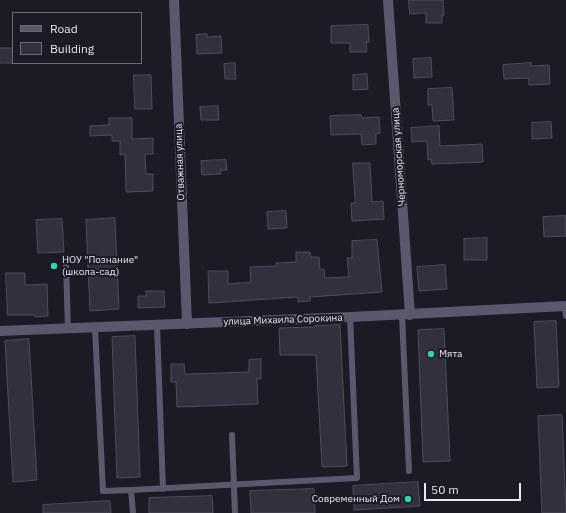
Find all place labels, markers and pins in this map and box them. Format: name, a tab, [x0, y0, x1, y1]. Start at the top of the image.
place label: НОУ "Познание" (школа-сад)	[62, 254, 138, 278]
marker: НОУ "Познание" (школа-сад)	[49, 261, 59, 271]
place label: Мята	[439, 348, 462, 360]
marker: Мята	[426, 349, 436, 359]
place label: Современный Дом	[312, 493, 400, 505]
marker: Современный Дом	[403, 494, 413, 504]

